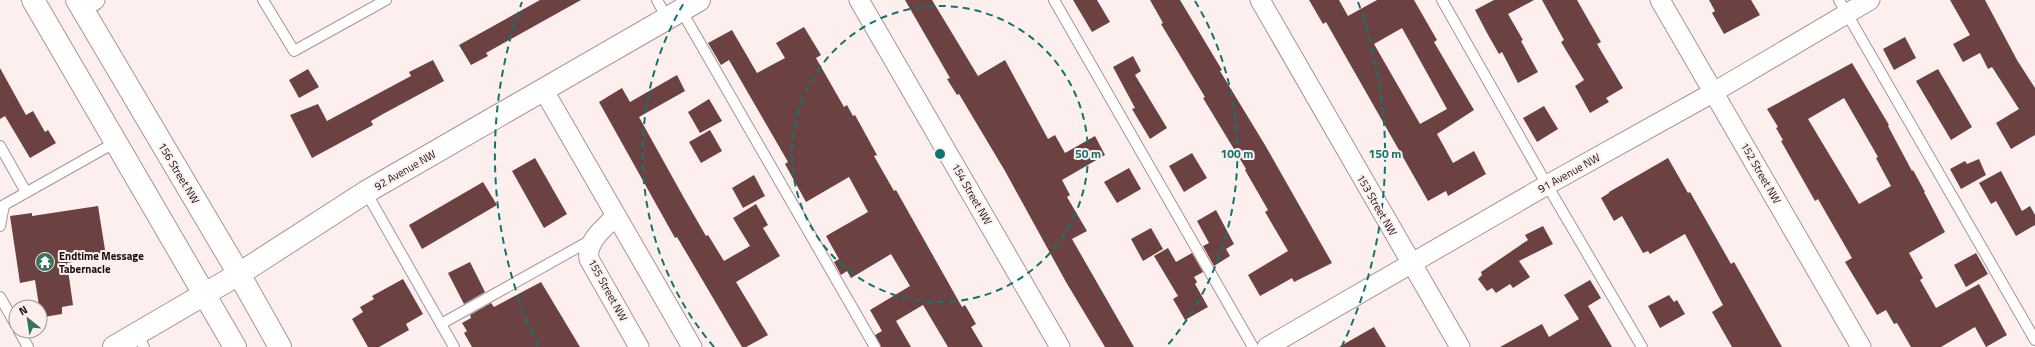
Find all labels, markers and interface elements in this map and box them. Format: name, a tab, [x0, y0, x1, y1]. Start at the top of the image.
street label: 156 Street NW	[154, 139, 204, 207]
street label: 152 Street NW	[1737, 139, 1785, 207]
text: 50 m	[1075, 144, 1101, 163]
text: 100 m	[1221, 144, 1253, 163]
text: 150 m	[1369, 144, 1401, 163]
street label: 92 Avenue NW	[371, 146, 439, 194]
centre of rings	[933, 147, 947, 161]
street label: 91 Avenue NW	[1535, 149, 1603, 197]
street label: 154 Street NW	[948, 160, 996, 228]
street label: 153 Street NW	[1353, 171, 1401, 239]
place label: Endtime Message Tabernacle	[59, 248, 144, 277]
temple icon: Endtime Message Tabernacle	[34, 251, 56, 273]
street label: 155 Street NW	[584, 256, 632, 324]
north arrow	[8, 299, 48, 339]
text: N	[16, 302, 30, 319]

